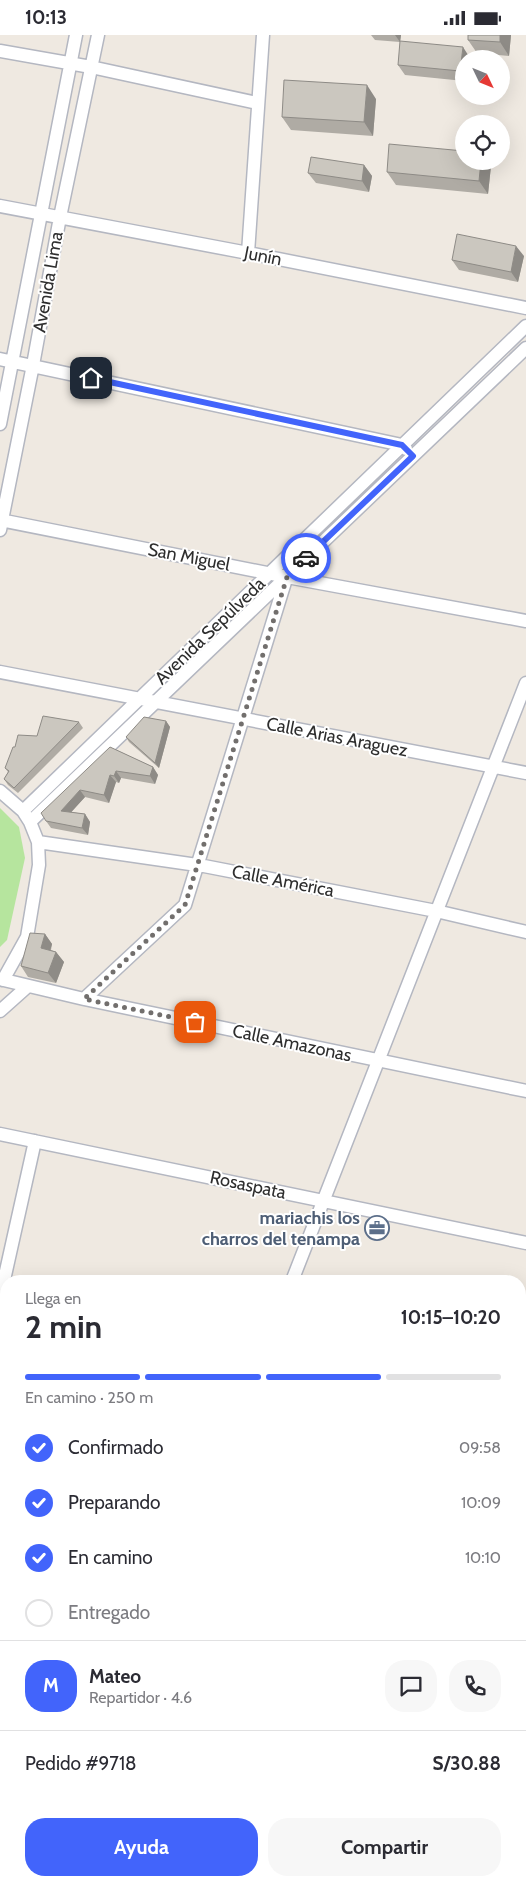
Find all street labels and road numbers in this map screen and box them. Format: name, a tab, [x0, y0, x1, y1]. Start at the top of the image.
street label: Avenida Lima	[28, 229, 68, 334]
street label: Junín	[241, 241, 284, 270]
street label: San Miguel	[146, 538, 233, 576]
street label: Avenida Sepúlveda	[150, 573, 270, 689]
street label: Calle Arias Araguez	[264, 713, 410, 762]
street label: Calle América	[230, 860, 336, 902]
street label: Calle Amazonas	[230, 1020, 354, 1066]
street label: Rosaspata	[208, 1166, 288, 1204]

